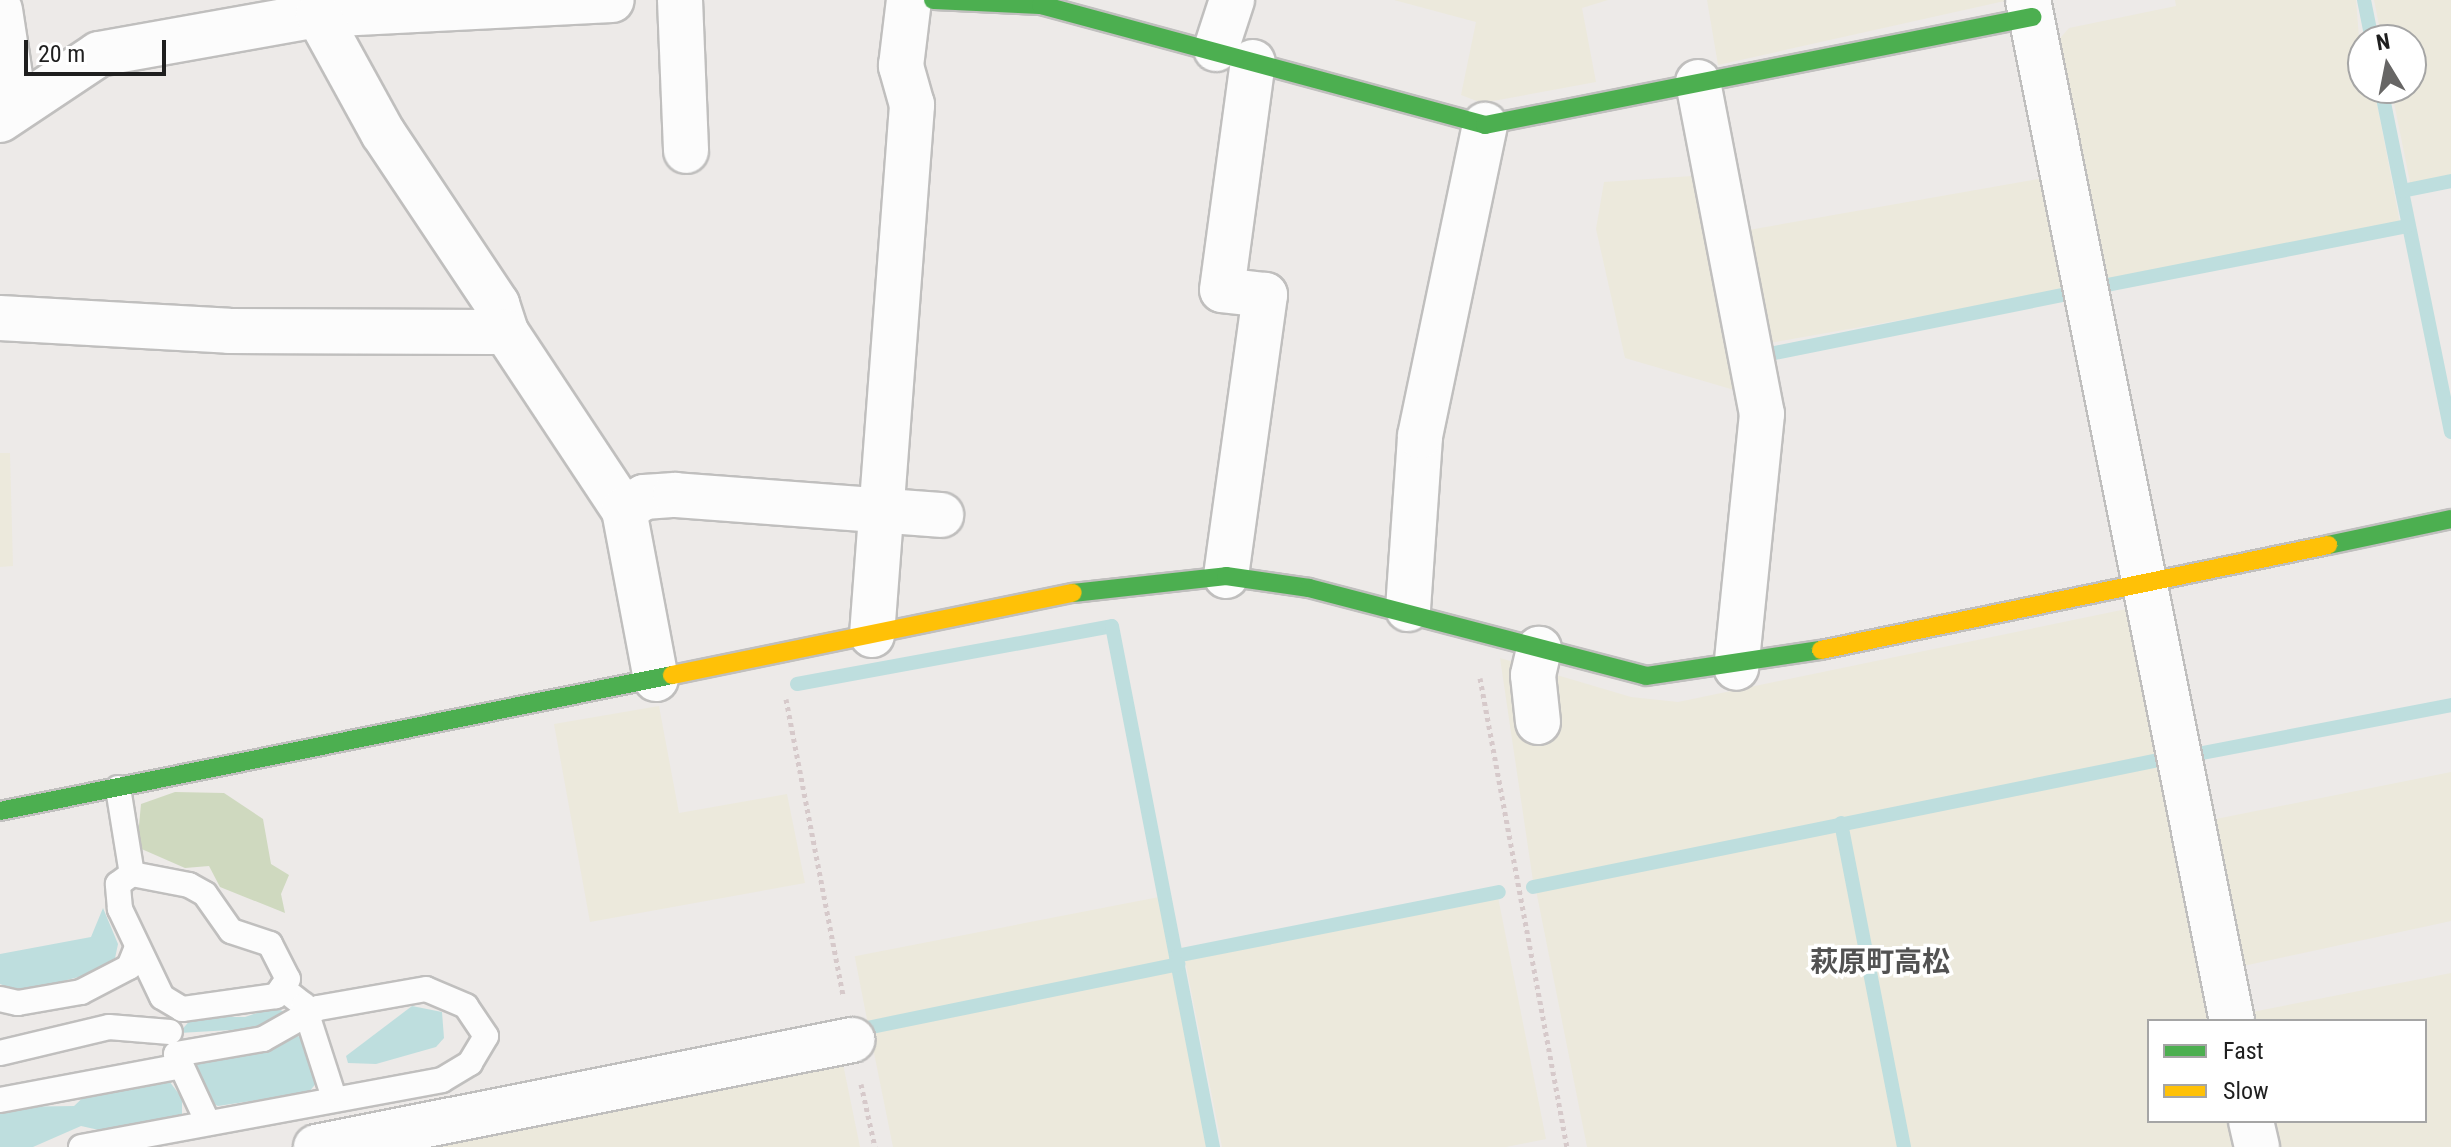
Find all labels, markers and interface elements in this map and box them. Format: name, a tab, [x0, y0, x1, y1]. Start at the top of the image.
scale bar	[28, 24, 170, 74]
north arrow	[2347, 24, 2427, 104]
text: N	[2374, 28, 2392, 55]
text: 20 m	[38, 40, 85, 68]
district label: 萩原町高松	[1810, 945, 1950, 979]
legend	[2147, 1019, 2427, 1123]
text: Fast	[2223, 1037, 2264, 1065]
text: Slow	[2223, 1077, 2269, 1105]

